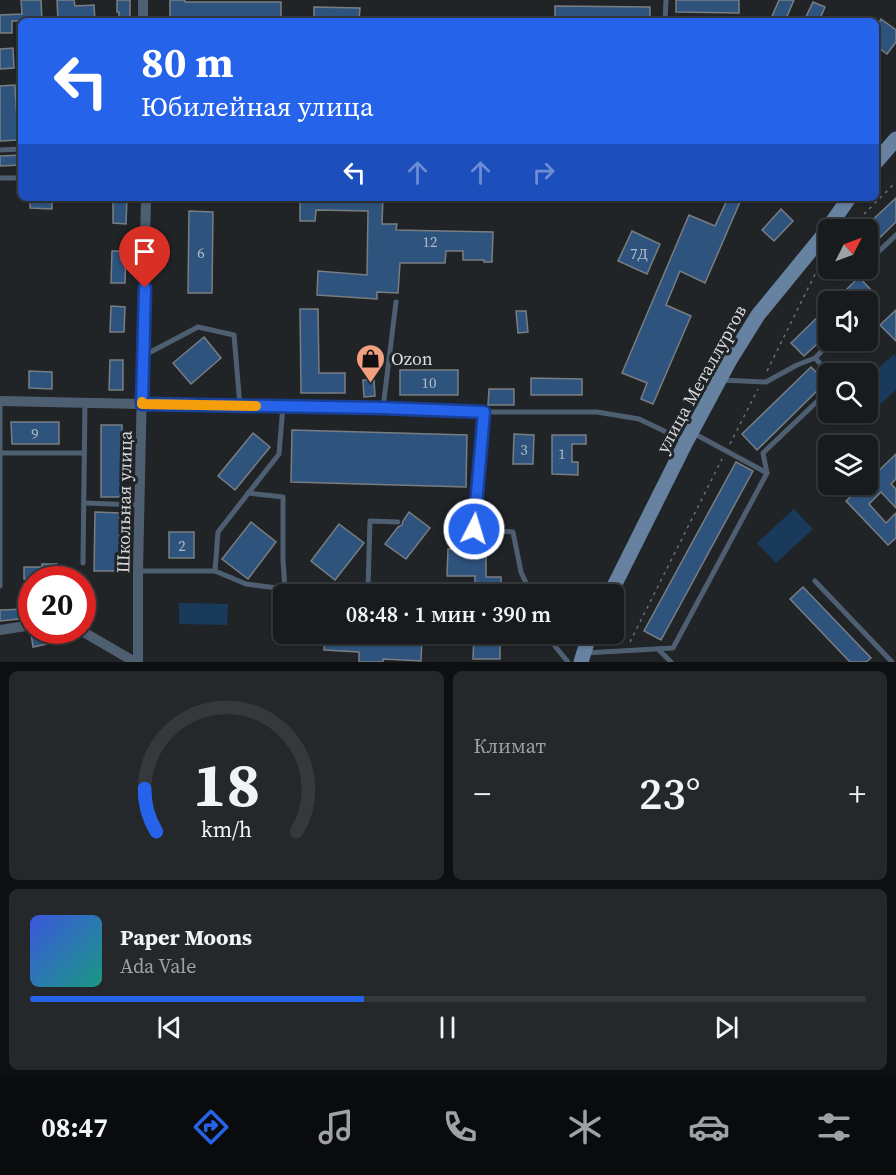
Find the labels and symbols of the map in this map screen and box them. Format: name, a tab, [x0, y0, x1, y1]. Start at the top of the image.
north arrow	[818, 219, 878, 279]
pin	[119, 226, 170, 288]
house number: 12	[422, 231, 438, 252]
house number: 6	[197, 242, 205, 263]
house number: 7Д	[630, 243, 648, 264]
street label: улица Металлургов	[650, 300, 752, 458]
shop icon: Ozon	[354, 342, 386, 384]
place label: Ozon	[391, 346, 433, 371]
house number: 10	[421, 372, 437, 393]
house number: 9	[31, 423, 39, 444]
street label: Школьная улица	[110, 430, 138, 573]
house number: 3	[520, 439, 528, 460]
house number: 1	[558, 443, 566, 464]
position arrow	[442, 497, 506, 561]
house number: 2	[178, 535, 186, 556]
speed limit sign: 20	[18, 566, 96, 644]

